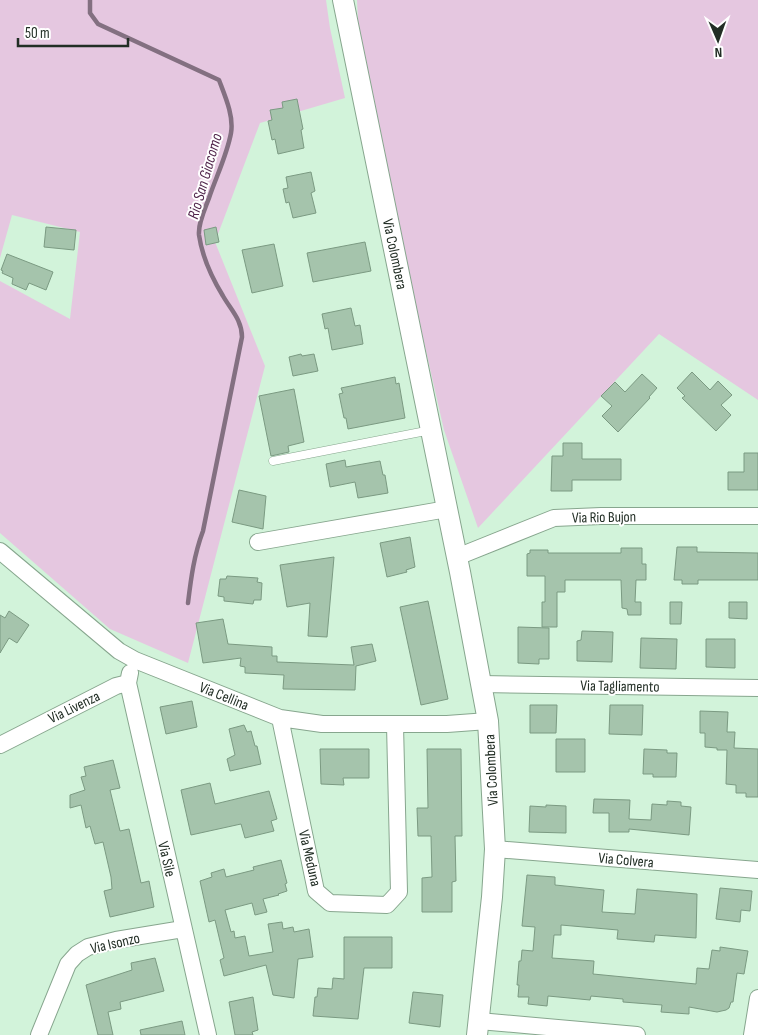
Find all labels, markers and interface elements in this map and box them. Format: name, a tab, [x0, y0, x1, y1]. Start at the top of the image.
scale bar	[18, 15, 128, 47]
north arrow	[693, 15, 743, 65]
text: 50 m	[25, 24, 50, 43]
text: N	[714, 44, 722, 61]
water label: Rio San Giacomo	[184, 131, 227, 221]
street label: Via Colombera	[378, 217, 411, 291]
street label: Via Rio Bujon	[572, 507, 636, 528]
street label: Via Tagliamento	[580, 676, 660, 697]
street label: Via Cellina	[196, 678, 252, 715]
street label: Via Livenza	[45, 687, 103, 728]
street label: Via Colombera	[480, 733, 503, 806]
street label: Via Meduna	[294, 828, 325, 888]
street label: Via Sile	[153, 840, 180, 879]
street label: Via Colvera	[598, 849, 655, 872]
street label: Via Isonzo	[89, 929, 142, 958]

